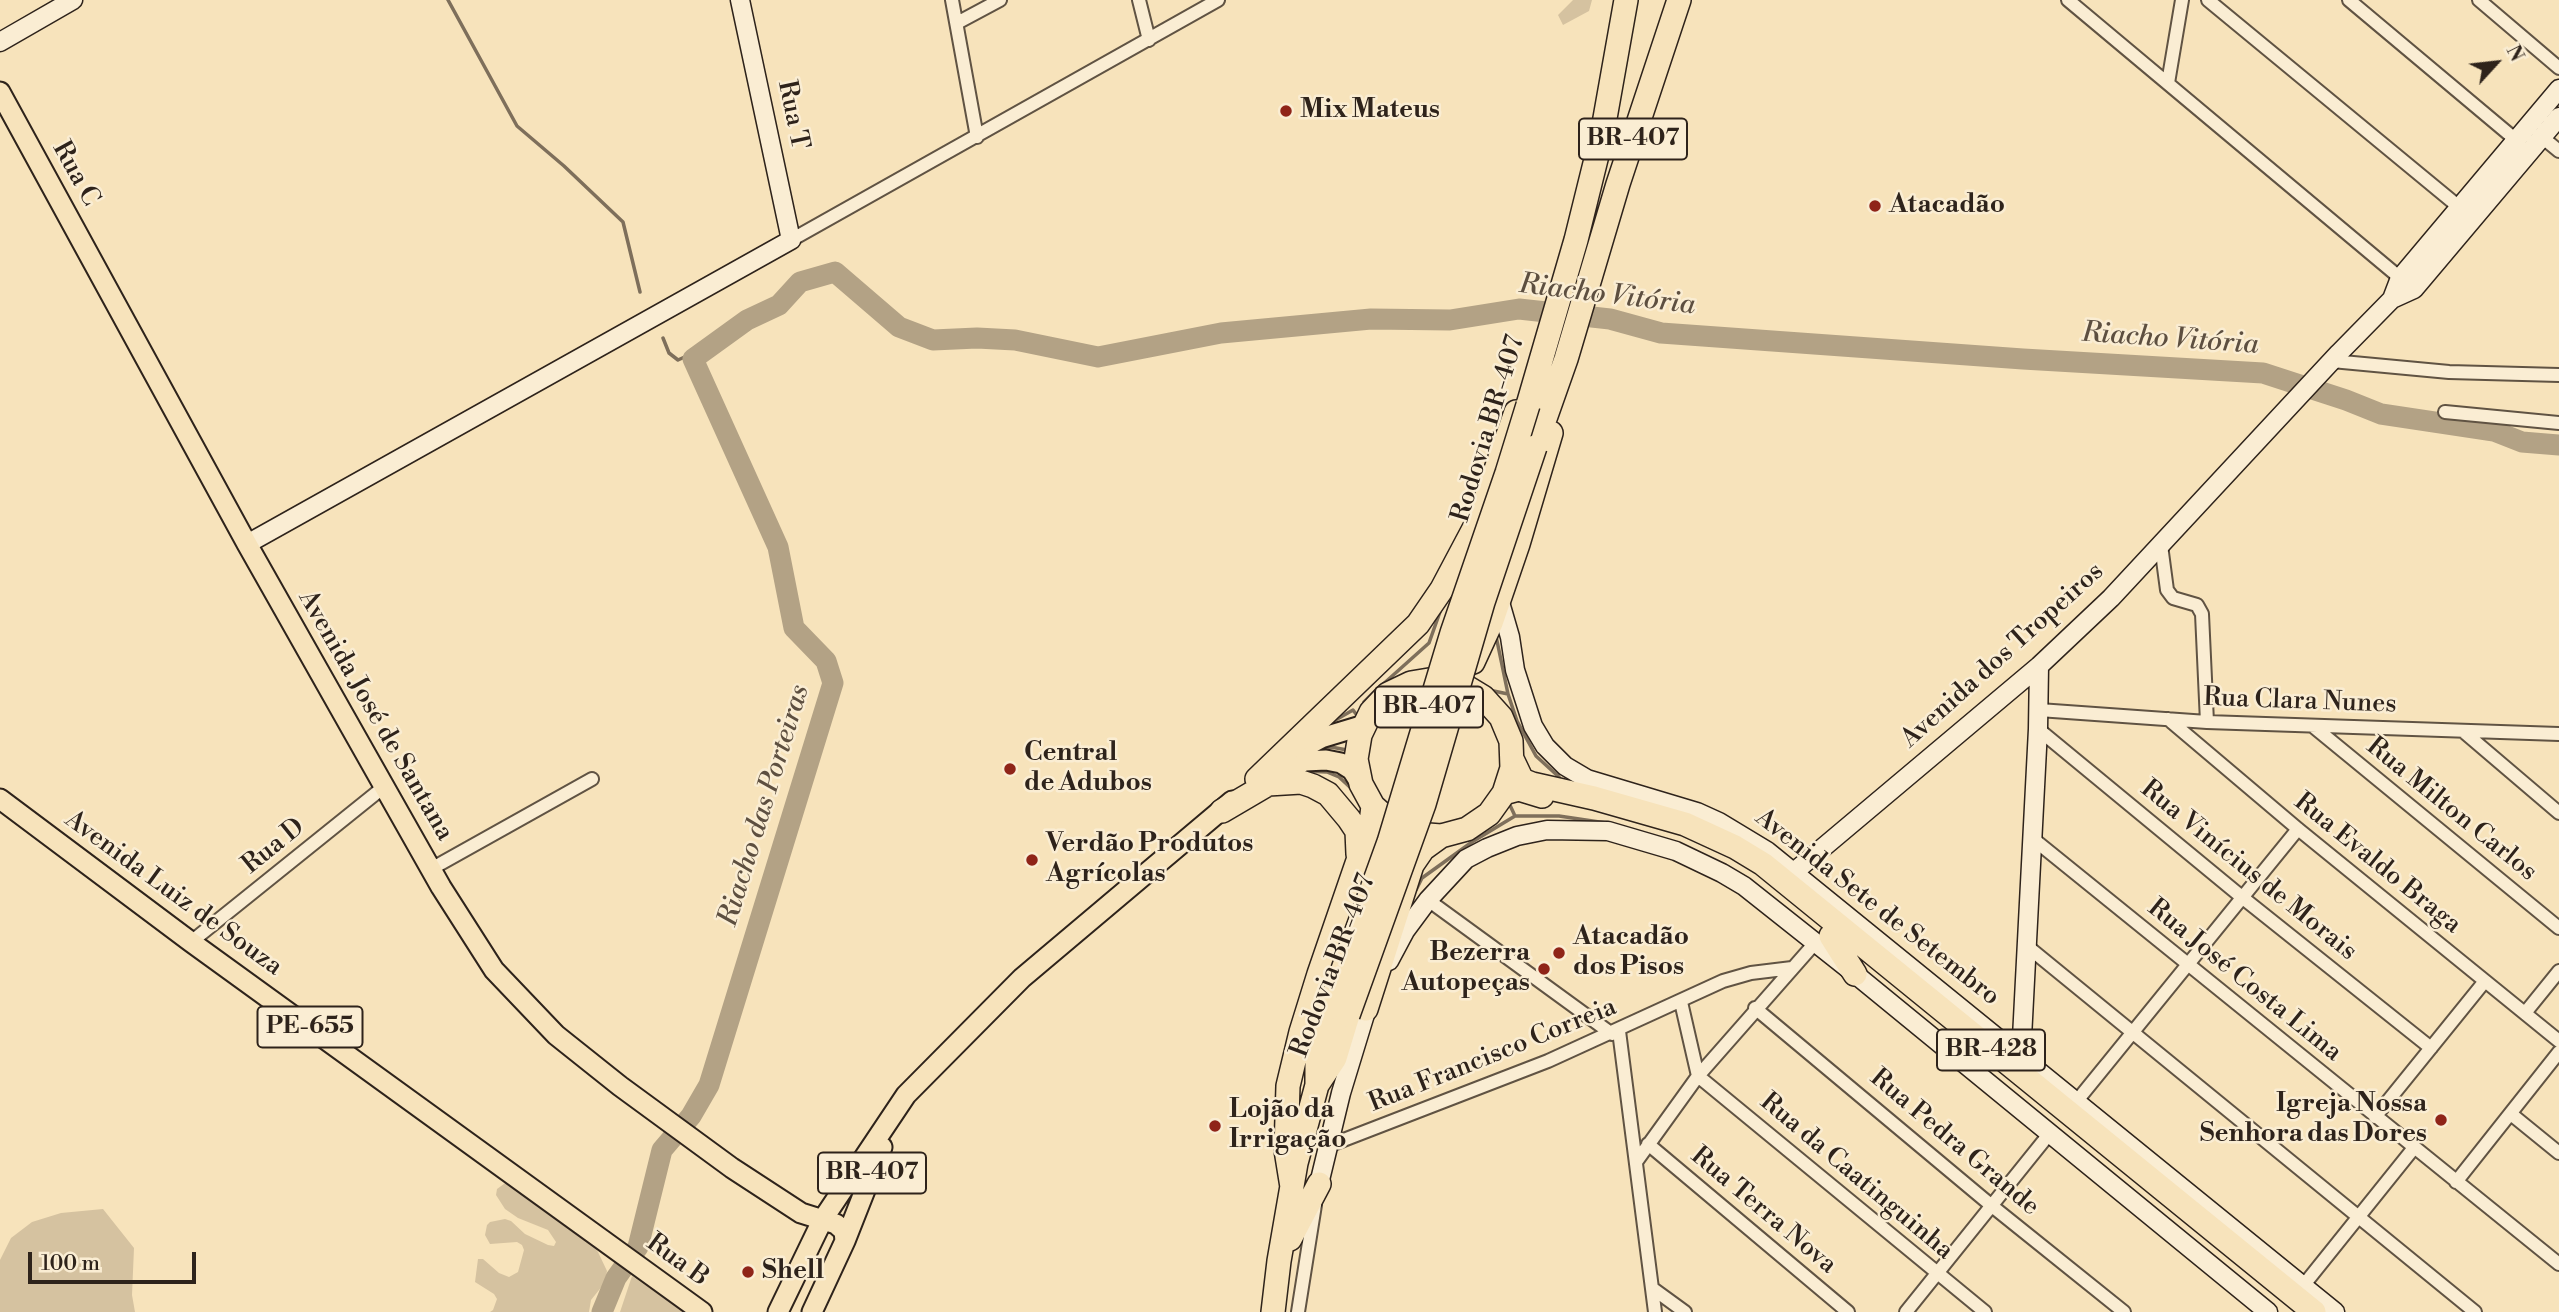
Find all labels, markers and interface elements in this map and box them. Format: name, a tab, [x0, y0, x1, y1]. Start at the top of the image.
north arrow	[2461, 28, 2531, 98]
text: N	[2501, 41, 2529, 66]
street label: Rua T	[770, 78, 814, 152]
place label: Mix Mateus	[1300, 95, 1440, 127]
marker: Mix Mateus	[1278, 103, 1294, 119]
road number: BR-407	[1579, 119, 1687, 160]
street label: Rua C	[45, 136, 105, 212]
place label: Atacadão	[1889, 190, 2005, 222]
marker: Atacadão	[1867, 198, 1883, 214]
water label: Riacho Vitória	[1517, 269, 1697, 323]
water label: Riacho Vitória	[2080, 317, 2260, 363]
street label: Rodovia BR-407	[1446, 332, 1532, 526]
street label: Avenida dos Tropeiros	[1895, 557, 2111, 755]
street label: Avenida José de Santana	[291, 585, 459, 847]
water label: Riacho das Porteiras	[712, 681, 818, 931]
street label: Rua Clara Nunes	[2203, 683, 2397, 721]
road number: BR-407	[1375, 686, 1483, 728]
street label: Rua Milton Carlos	[2359, 732, 2543, 888]
place label: Central de Adubos	[1024, 738, 1152, 800]
marker: Central de Adubos	[1002, 761, 1018, 777]
street label: Rua Vinícius de Morais	[2133, 774, 2363, 968]
street label: Rua Evaldo Braga	[2287, 787, 2467, 941]
street label: Avenida Sete de Setembro	[1749, 803, 2005, 1013]
street label: Avenida Luiz de Souza	[58, 805, 288, 983]
street label: Rua D	[236, 812, 312, 882]
place label: Verdão Produtos Agrícolas	[1046, 829, 1253, 890]
marker: Verdão Produtos Agrícolas	[1024, 852, 1040, 868]
street label: Rodovia BR-407	[1285, 870, 1383, 1062]
street label: Rua José Costa Lima	[2141, 893, 2347, 1069]
place label: Atacadão dos Pisos	[1573, 922, 1689, 984]
place label: Bezerra Autopeças	[1402, 938, 1530, 1000]
marker: Atacadão dos Pisos	[1551, 945, 1567, 961]
marker: Bezerra Autopeças	[1536, 961, 1552, 977]
street label: Rua Francisco Correia	[1365, 992, 1621, 1120]
road number: PE-655	[258, 1007, 362, 1048]
road number: BR-428	[1937, 1030, 2045, 1070]
street label: Rua Pedra Grande	[1863, 1063, 2045, 1223]
street label: Rua da Caatinguinha	[1753, 1087, 1959, 1267]
place label: Igreja Nossa Senhora das Dores	[2200, 1089, 2427, 1150]
place label: Lojão da Irrigação	[1229, 1095, 1346, 1156]
marker: Igreja Nossa Senhora das Dores	[2433, 1112, 2449, 1128]
marker: Lojão da Irrigação	[1207, 1118, 1223, 1134]
street label: Rua Terra Nova	[1684, 1141, 1842, 1281]
road number: BR-407	[818, 1153, 926, 1194]
street label: Rua B	[640, 1228, 714, 1294]
scale bar	[32, 1238, 200, 1282]
text: 100 m	[41, 1251, 100, 1277]
place label: Shell	[762, 1256, 824, 1288]
marker: Shell	[740, 1264, 756, 1280]

